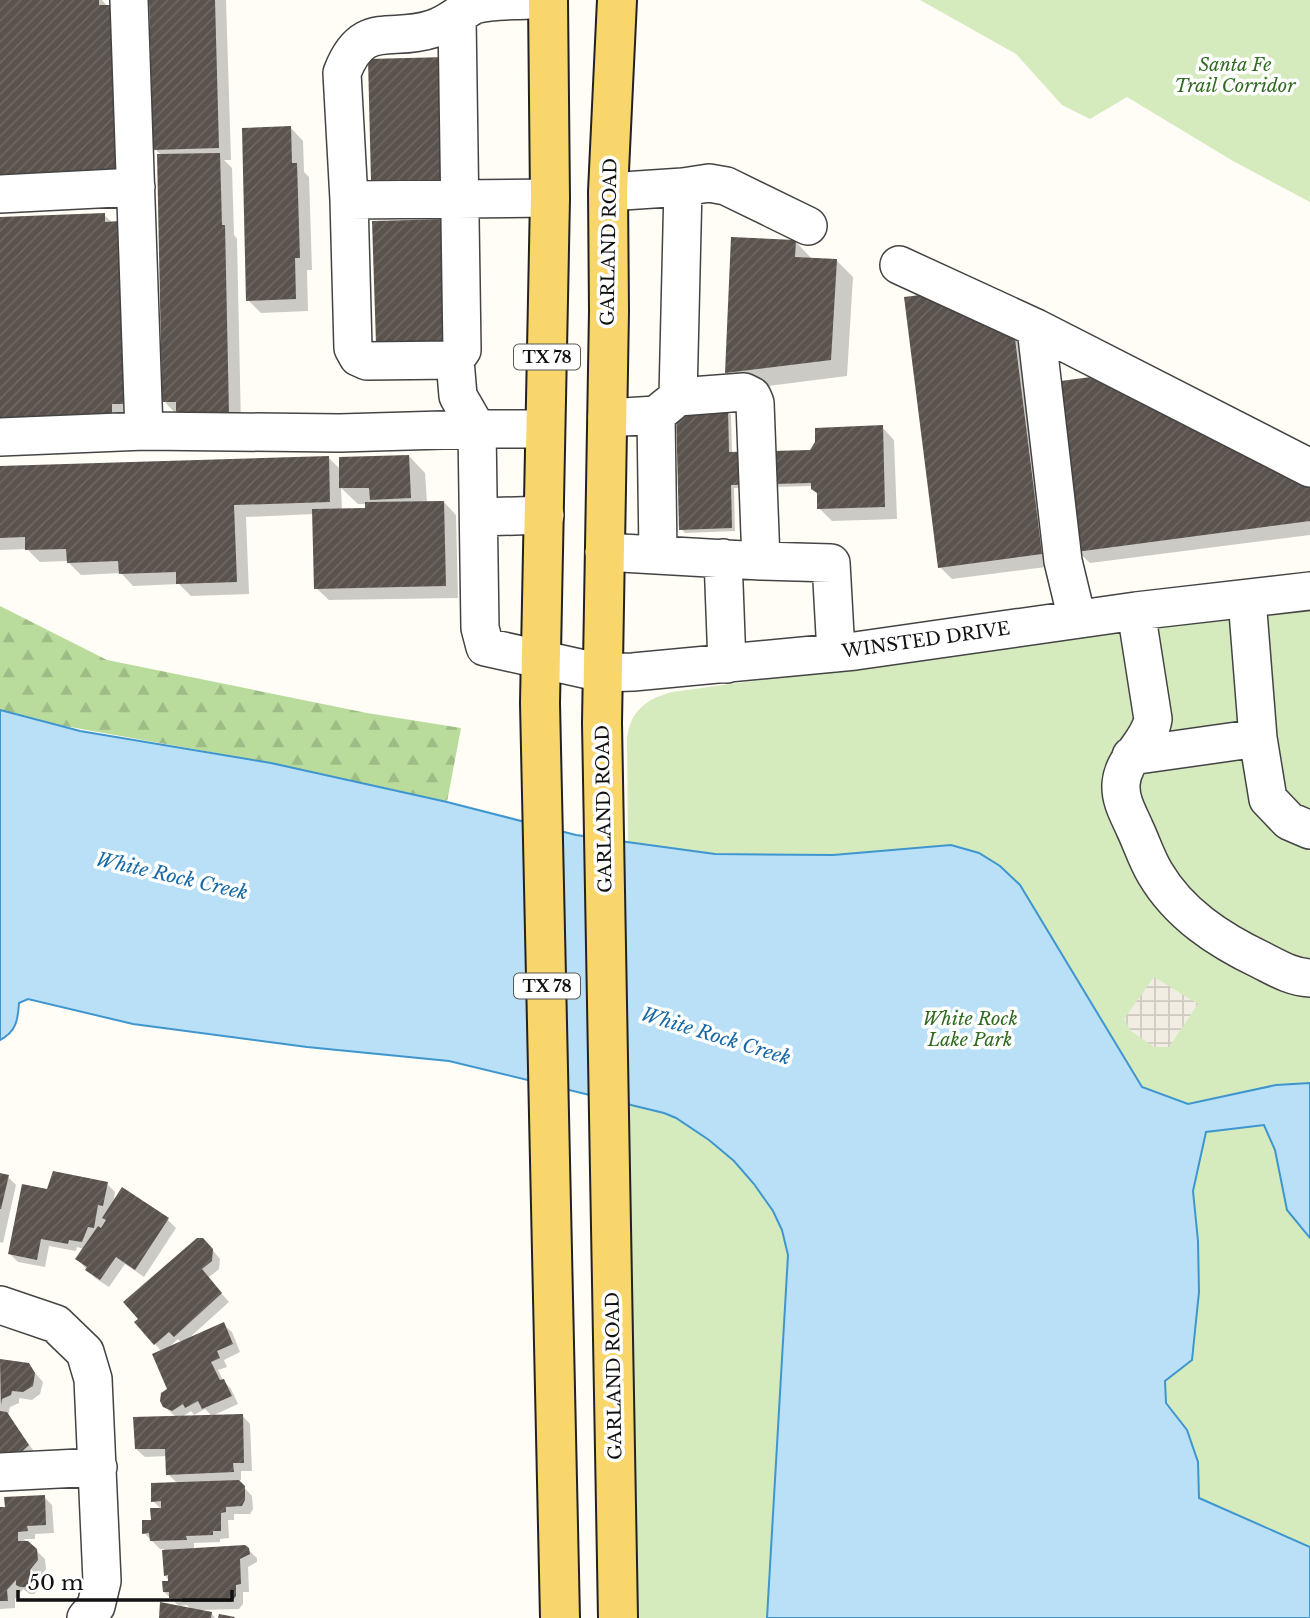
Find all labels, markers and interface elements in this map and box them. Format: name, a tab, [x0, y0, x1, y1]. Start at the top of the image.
park label: Santa Fe Trail Corridor	[1175, 54, 1296, 97]
street label: GARLAND ROAD	[597, 158, 621, 326]
road number: TX 78	[514, 344, 580, 370]
street label: WINSTED DRIVE	[840, 617, 1011, 663]
street label: GARLAND ROAD	[592, 725, 616, 893]
water label: White Rock Creek	[94, 847, 250, 905]
road number: TX 78	[514, 974, 580, 998]
water label: White Rock Creek	[638, 1002, 794, 1070]
park label: White Rock Lake Park	[922, 1008, 1018, 1051]
street label: GARLAND ROAD	[602, 1292, 626, 1460]
scale bar	[18, 1558, 231, 1602]
text: 50 m	[28, 1570, 84, 1596]

